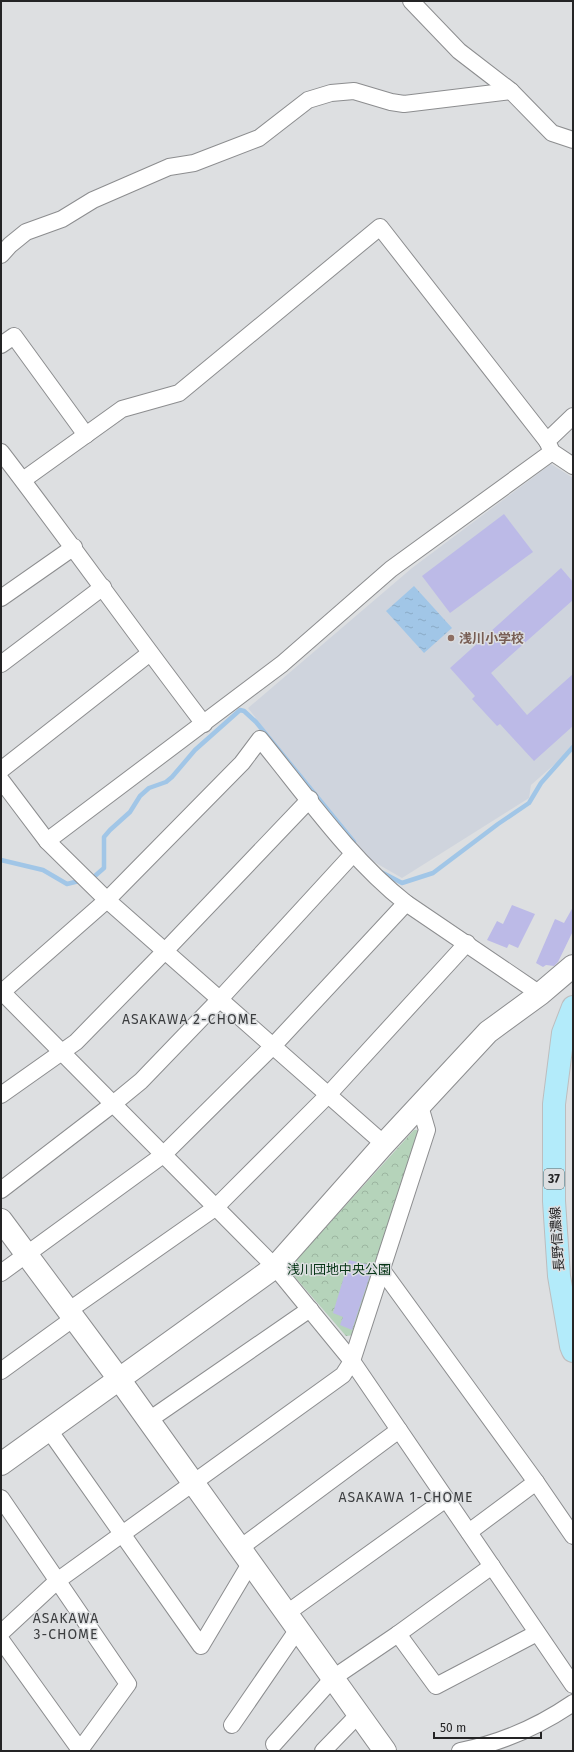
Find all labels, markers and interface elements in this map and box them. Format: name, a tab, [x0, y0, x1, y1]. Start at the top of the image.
place label: 浅川小学校	[459, 631, 524, 646]
marker: 浅川小学校	[446, 633, 456, 643]
district label: ASAKAWA 2-CHOME	[122, 1011, 258, 1028]
road number: 37	[544, 1169, 564, 1189]
street label: 長野信濃線	[547, 1206, 567, 1272]
park label: 浅川団地中央公園	[287, 1262, 391, 1277]
district label: ASAKAWA 1-CHOME	[338, 1489, 474, 1506]
district label: ASAKAWA 3-CHOME	[33, 1610, 99, 1643]
scale bar	[434, 1714, 541, 1740]
text: 50 m	[440, 1721, 466, 1735]

